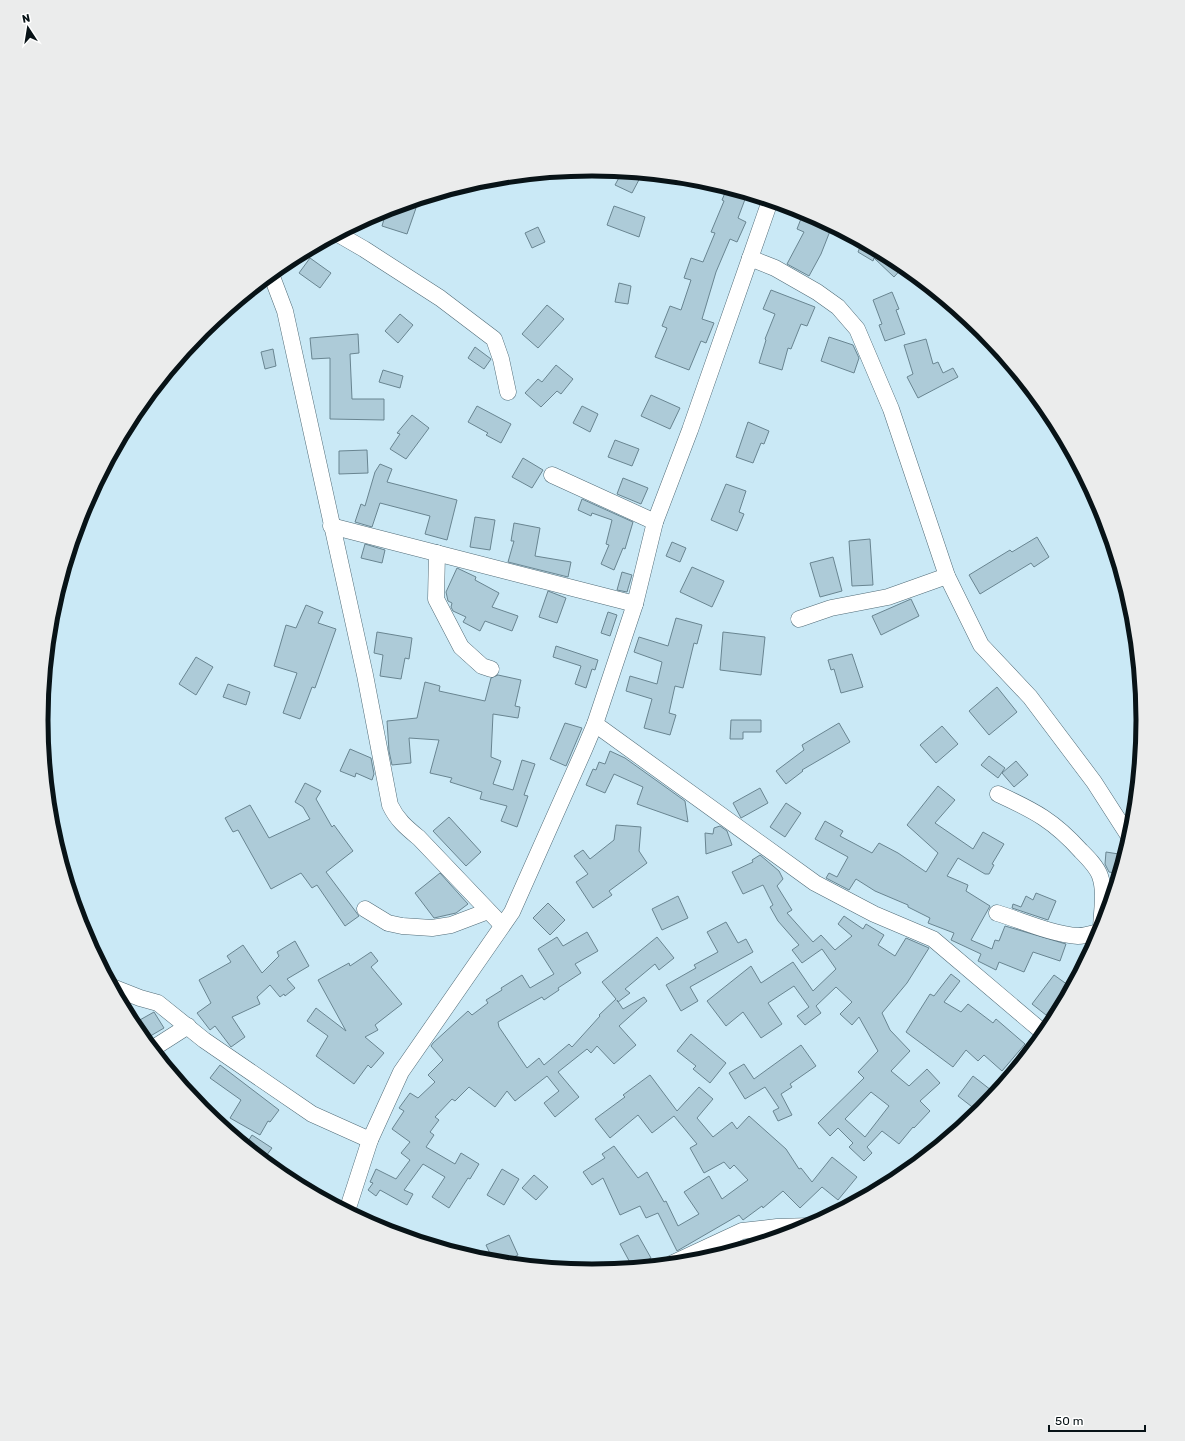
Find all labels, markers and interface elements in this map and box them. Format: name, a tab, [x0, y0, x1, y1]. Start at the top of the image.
north arrow	[8, 8, 48, 48]
text: N	[21, 12, 31, 26]
scale bar	[1049, 1407, 1145, 1433]
text: 50 m	[1055, 1414, 1083, 1428]

